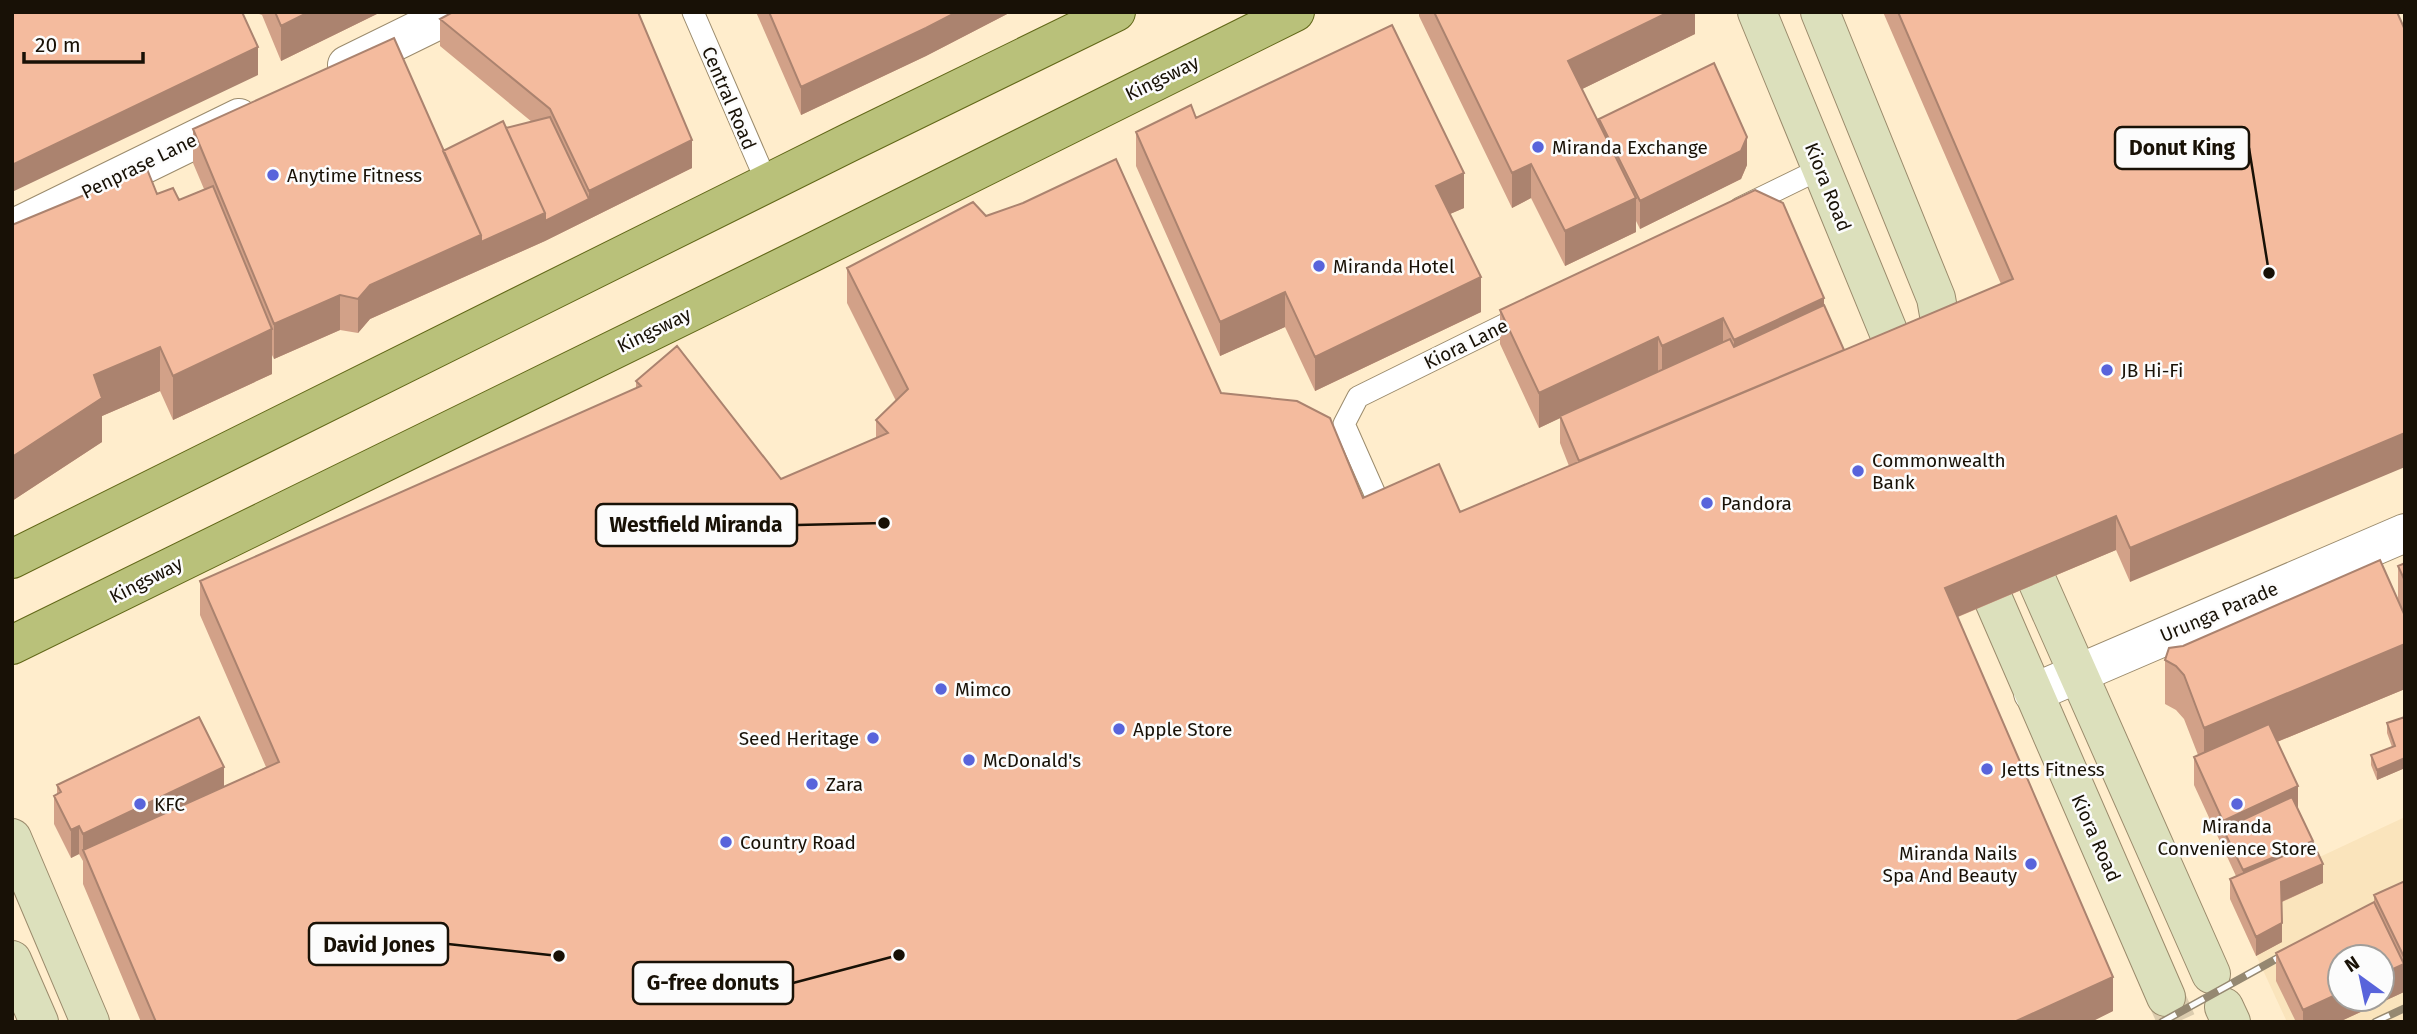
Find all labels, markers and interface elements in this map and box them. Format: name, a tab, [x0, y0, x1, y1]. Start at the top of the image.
scale bar	[24, 21, 144, 65]
text: 20 m	[35, 32, 81, 58]
street label: Central Road	[697, 43, 761, 153]
street label: Kingsway	[1121, 50, 1203, 106]
callout: Donut King	[2115, 127, 2249, 169]
street label: Penprase Lane	[78, 128, 200, 204]
text: Donut King	[2129, 135, 2235, 161]
place label: Miranda Exchange	[1552, 136, 1708, 159]
marker: Miranda Exchange	[1530, 139, 1546, 155]
street label: Kiora Road	[1800, 139, 1856, 235]
place label: Anytime Fitness	[287, 164, 422, 187]
marker: Anytime Fitness	[265, 167, 281, 183]
place label: Miranda Hotel	[1333, 255, 1455, 278]
marker: Miranda Hotel	[1311, 258, 1327, 274]
street label: Kingsway	[613, 302, 695, 358]
street label: Kiora Lane	[1420, 314, 1512, 374]
place label: JB Hi-Fi	[2121, 359, 2183, 382]
marker: JB Hi-Fi	[2099, 362, 2115, 378]
place label: Commonwealth Bank	[1872, 449, 2006, 494]
marker: Commonwealth Bank	[1850, 463, 1866, 479]
place label: Pandora	[1721, 492, 1792, 515]
marker: Pandora	[1699, 495, 1715, 511]
callout: Westfield Miranda	[596, 504, 797, 546]
text: Westfield Miranda	[609, 512, 783, 538]
street label: Kingsway	[106, 552, 187, 608]
street label: Urunga Parade	[2156, 577, 2282, 647]
place label: Mimco	[955, 678, 1011, 701]
marker: Mimco	[933, 681, 949, 697]
place label: Apple Store	[1133, 718, 1232, 741]
marker: Apple Store	[1111, 721, 1127, 737]
place label: Seed Heritage	[739, 727, 859, 750]
marker: Seed Heritage	[865, 730, 881, 746]
place label: McDonald's	[983, 749, 1081, 772]
marker: McDonald's	[961, 752, 977, 768]
place label: Jetts Fitness	[2001, 758, 2105, 781]
marker: Jetts Fitness	[1979, 761, 1995, 777]
place label: Zara	[826, 773, 863, 796]
marker: Zara	[804, 776, 820, 792]
street label: Kiora Road	[2066, 791, 2126, 885]
place label: KFC	[154, 793, 185, 816]
marker: KFC	[132, 796, 148, 812]
marker: Miranda Convenience Store	[2229, 796, 2245, 812]
place label: Miranda Convenience Store	[2157, 815, 2317, 860]
place label: Country Road	[740, 831, 856, 854]
marker: Country Road	[718, 834, 734, 850]
place label: Miranda Nails Spa And Beauty	[1883, 842, 2018, 887]
marker: Miranda Nails Spa And Beauty	[2023, 856, 2039, 872]
callout: David Jones	[309, 923, 448, 965]
text: David Jones	[323, 932, 435, 958]
north arrow	[2326, 943, 2396, 1013]
text: N	[2340, 951, 2364, 977]
callout: G-free donuts	[633, 962, 793, 1004]
text: G-free donuts	[647, 970, 779, 996]

